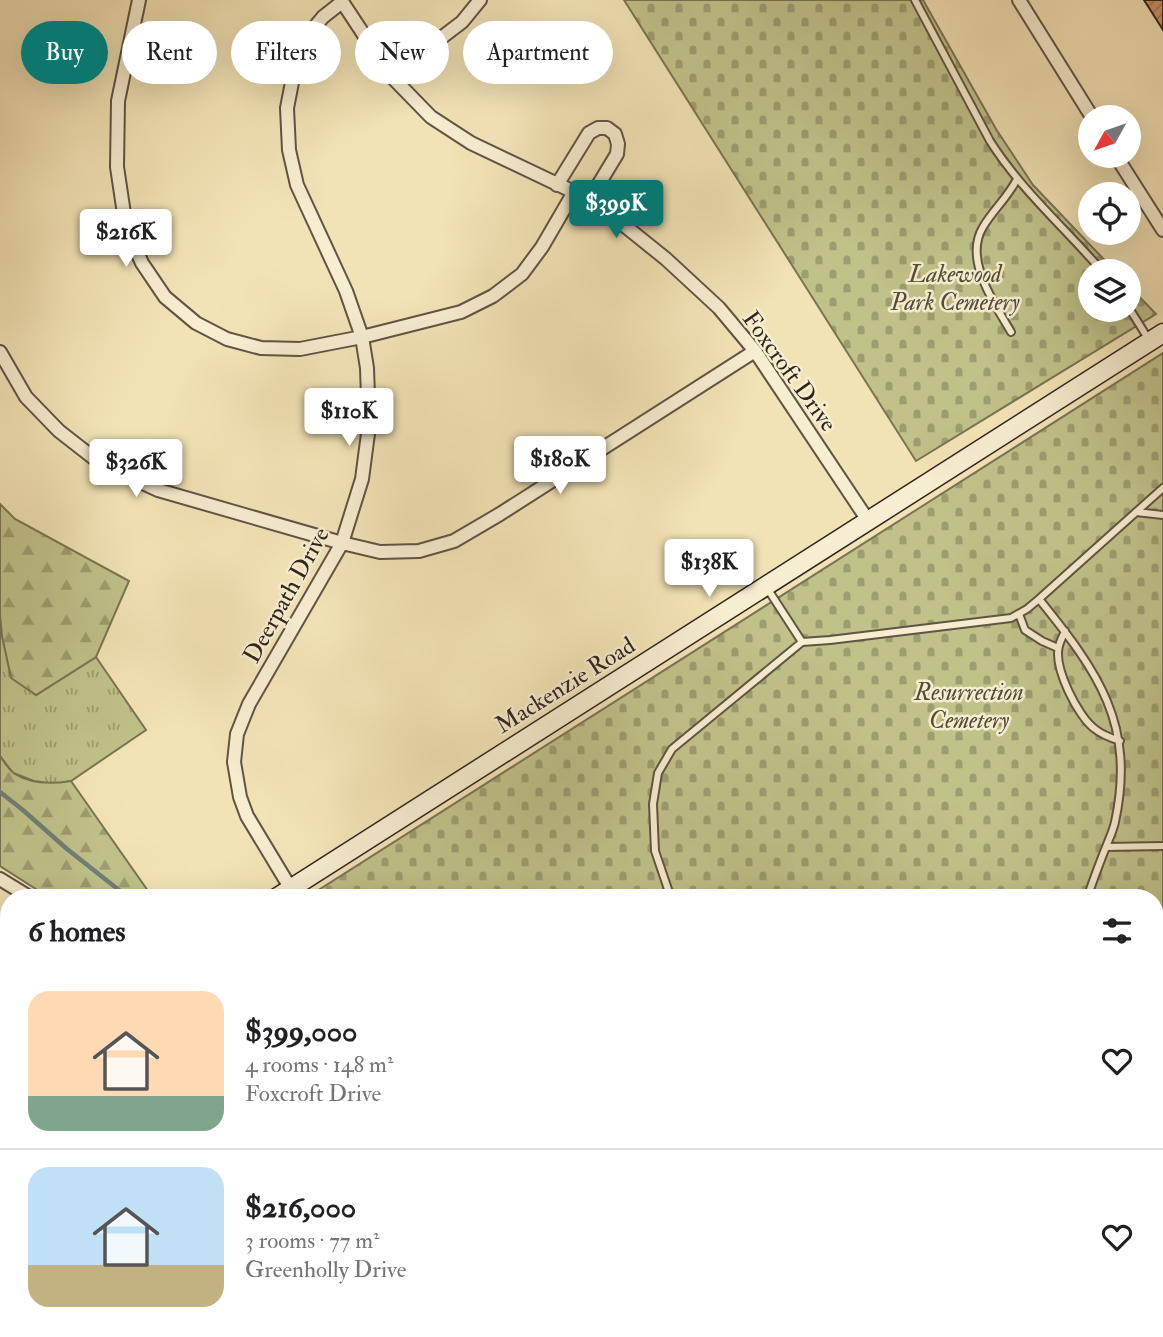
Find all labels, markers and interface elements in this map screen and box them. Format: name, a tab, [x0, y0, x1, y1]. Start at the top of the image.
chip: Buy	[21, 21, 108, 84]
chip: Rent	[122, 21, 217, 84]
chip: Filters	[231, 21, 341, 84]
chip: New	[355, 21, 449, 84]
chip: Apartment	[463, 21, 613, 84]
north arrow	[1078, 105, 1141, 168]
map controls	[1078, 105, 1141, 322]
pin: $399K	[567, 180, 665, 240]
button: locate	[1078, 182, 1141, 245]
text: $399K	[585, 188, 647, 217]
pin: $216K	[77, 210, 175, 269]
text: $216K	[96, 217, 156, 246]
park label: Lakewood Park Cemetery	[889, 259, 1020, 318]
button: layers	[1078, 259, 1141, 322]
street label: Foxcroft Drive	[735, 305, 844, 438]
pin: $110K	[300, 388, 398, 448]
text: $110K	[320, 396, 378, 425]
pin: $180K	[511, 436, 609, 496]
pin: $326K	[87, 440, 185, 499]
text: $180K	[530, 444, 590, 473]
text: $326K	[105, 447, 167, 476]
street label: Deerpath Drive	[236, 522, 337, 669]
pin: $138K	[660, 540, 758, 599]
text: $138K	[681, 547, 737, 576]
street label: Mackenzie Road	[490, 630, 641, 741]
park label: Resurrection Cemetery	[913, 677, 1024, 736]
icon: filters	[1098, 912, 1136, 950]
text: 6 homes	[28, 913, 126, 950]
text: $399,000	[245, 1013, 358, 1050]
icon: home	[84, 1019, 168, 1103]
icon: heart	[1098, 1042, 1136, 1080]
text: 4 rooms · 148 m²	[245, 1050, 393, 1079]
text: Foxcroft Drive	[245, 1079, 381, 1108]
text: $216,000	[245, 1189, 356, 1226]
icon: home	[84, 1195, 168, 1279]
icon: heart	[1098, 1218, 1136, 1256]
text: 3 rooms · 77 m²	[245, 1226, 380, 1255]
text: Greenholly Drive	[245, 1255, 406, 1284]

